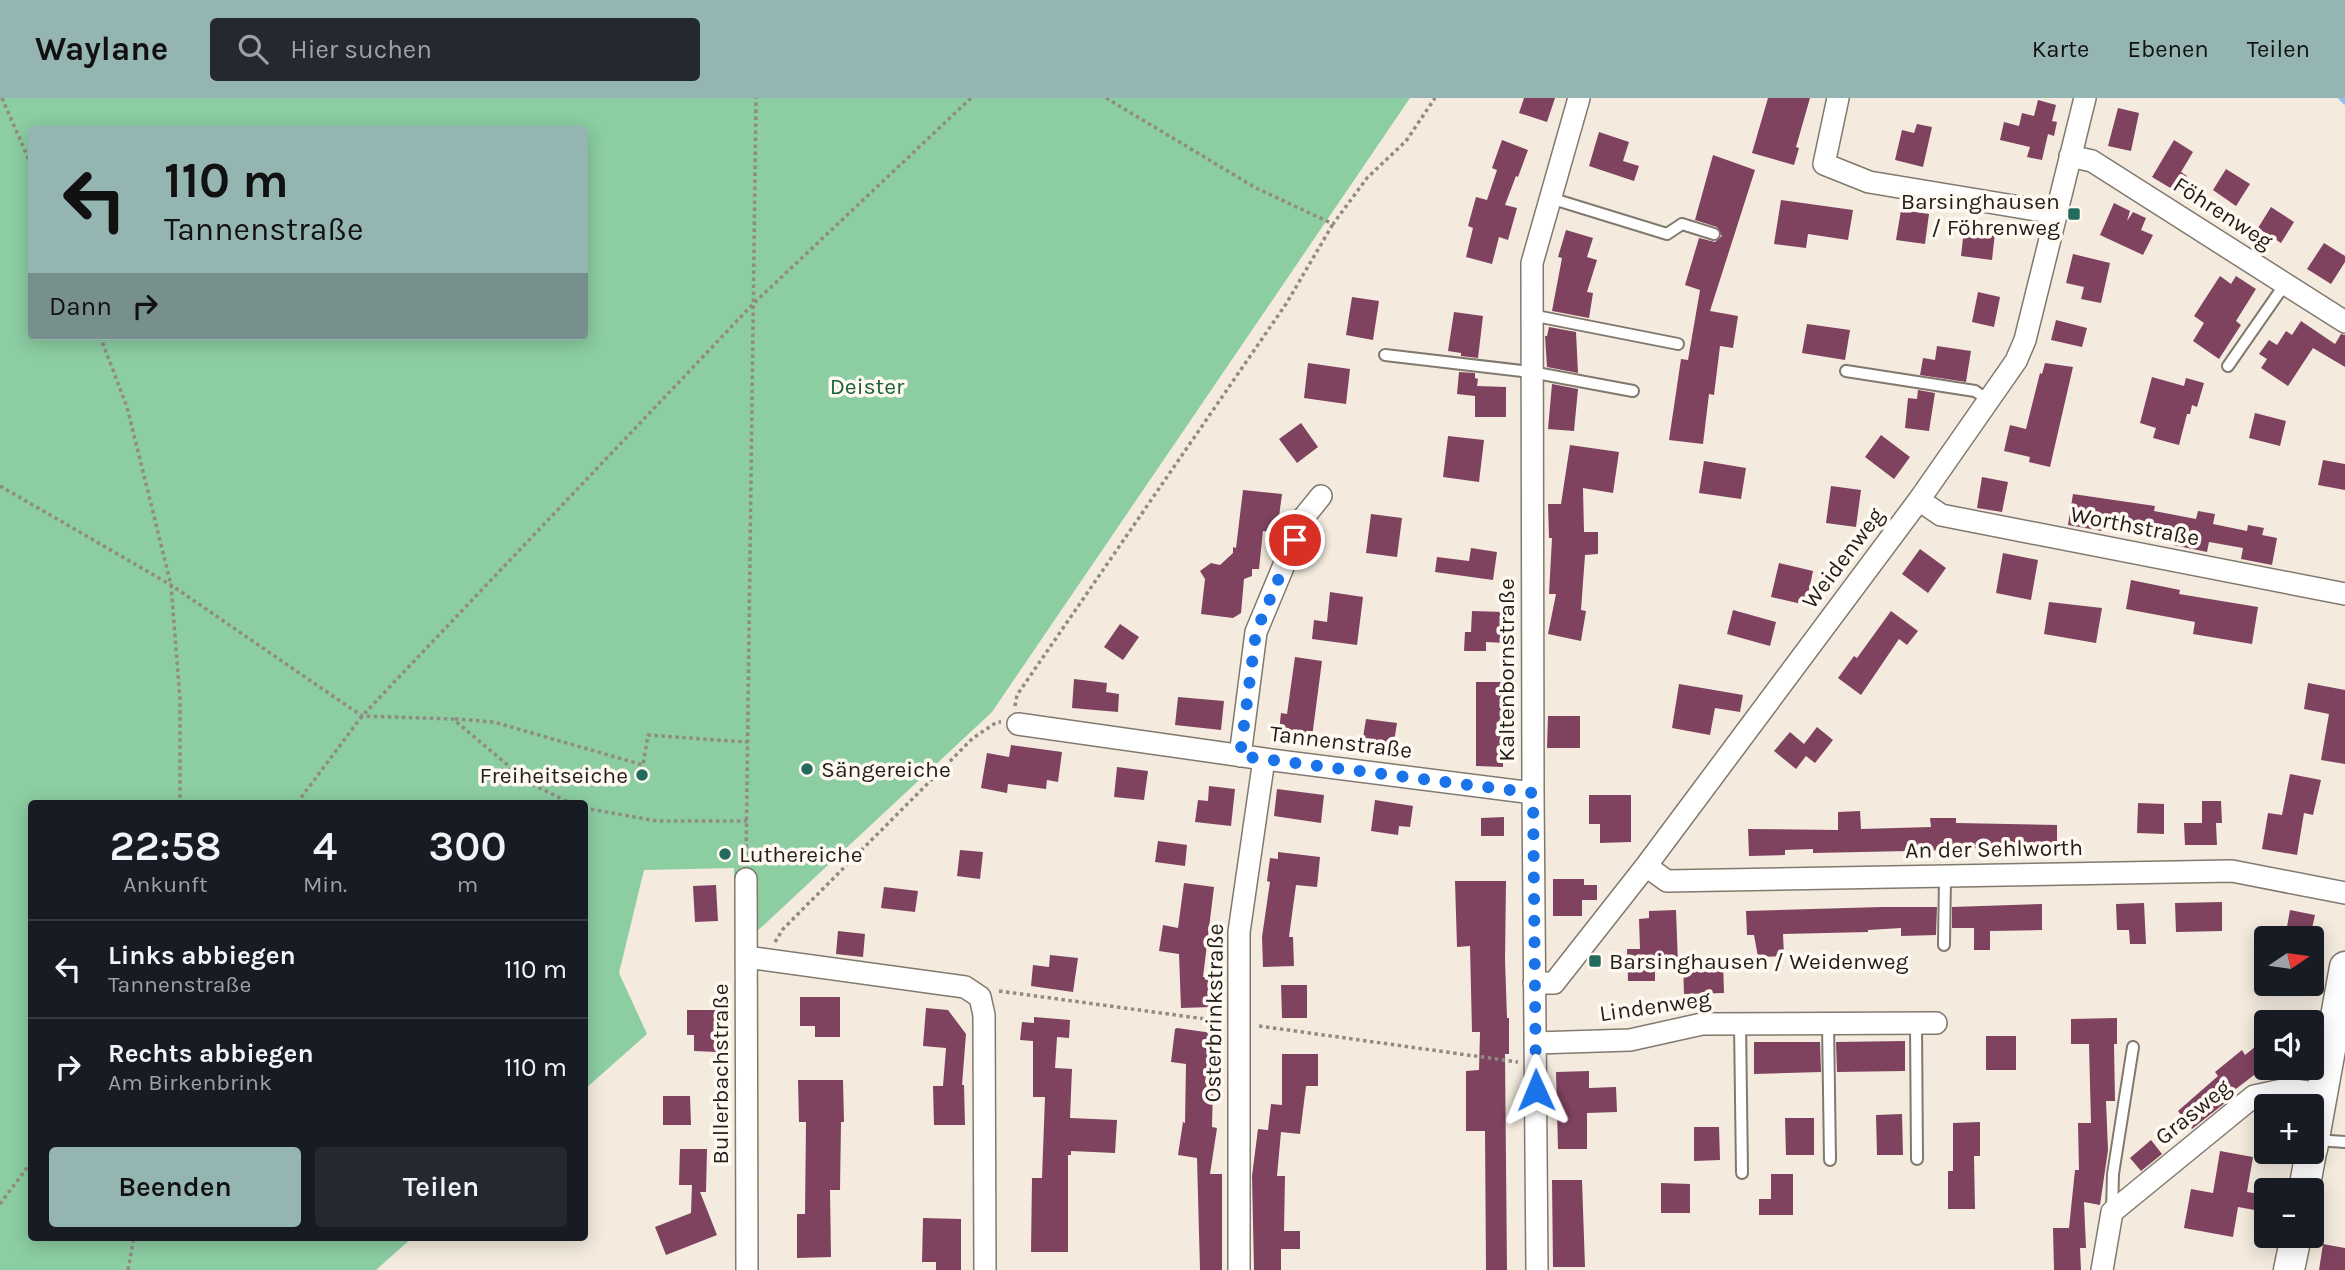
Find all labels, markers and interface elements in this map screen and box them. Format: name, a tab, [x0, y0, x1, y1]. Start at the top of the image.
search box	[210, 18, 700, 81]
text: Waylane	[35, 30, 168, 68]
icon: search	[234, 30, 272, 68]
text: Hier suchen	[290, 34, 432, 65]
text: Karte	[2032, 35, 2089, 63]
text: Ebenen	[2127, 35, 2209, 63]
text: Teilen	[2247, 35, 2310, 63]
text: 110 m	[164, 152, 289, 209]
icon: left	[49, 154, 140, 245]
street label: Föhrenweg	[2168, 171, 2278, 255]
place label: Barsinghausen / Föhrenweg	[1901, 188, 2060, 241]
marker: Barsinghausen / Föhrenweg	[2066, 206, 2082, 222]
text: Tannenstraße	[164, 211, 363, 248]
icon: right	[126, 287, 164, 325]
text: Dann	[49, 291, 112, 322]
park label: Deister	[830, 373, 905, 400]
street label: Worthstraße	[2068, 500, 2202, 552]
street label: Weidenweg	[1796, 502, 1890, 614]
pin	[1265, 510, 1325, 570]
icon: arrive	[1276, 521, 1314, 559]
street label: Kaltenbornstraße	[1493, 578, 1520, 762]
street label: Tannenstraße	[1268, 720, 1414, 764]
place label: Sängereiche	[821, 756, 951, 783]
marker: Sängereiche	[799, 761, 815, 777]
place label: Freiheitseiche	[479, 762, 628, 789]
marker: Freiheitseiche	[634, 767, 650, 783]
text: 22:58	[109, 821, 222, 871]
text: 4	[313, 821, 337, 871]
text: 300	[429, 821, 507, 871]
street label: An der Sehlworth	[1905, 834, 2083, 864]
place label: Luthereiche	[739, 841, 863, 868]
marker: Luthereiche	[717, 846, 733, 862]
text: Ankunft	[123, 871, 208, 898]
text: Min.	[303, 871, 347, 898]
text: m	[457, 871, 478, 898]
street label: Osterbrinkstraße	[1199, 923, 1229, 1103]
north arrow	[2254, 926, 2324, 996]
map controls	[2254, 926, 2324, 1248]
text: Links abbiegen	[108, 940, 296, 971]
place label: Barsinghausen / Weidenweg	[1609, 948, 1908, 975]
icon: left	[49, 950, 87, 988]
marker: Barsinghausen / Weidenweg	[1587, 953, 1603, 969]
text: 110 m	[504, 954, 567, 985]
text: Tannenstraße	[108, 971, 251, 998]
street label: Bullerbachstraße	[707, 984, 734, 1164]
street label: Lindenweg	[1598, 985, 1712, 1027]
button: sound	[2254, 1010, 2324, 1080]
text: Rechts abbiegen	[108, 1038, 314, 1069]
icon: right	[49, 1048, 87, 1086]
text: 110 m	[504, 1052, 567, 1083]
position arrow	[1499, 1053, 1573, 1127]
text: Am Birkenbrink	[108, 1069, 272, 1096]
street label: Grasweg	[2150, 1073, 2236, 1151]
button: +	[2254, 1094, 2324, 1164]
button: Beenden	[49, 1147, 301, 1227]
button: Teilen	[315, 1147, 567, 1227]
button: −	[2254, 1178, 2324, 1248]

